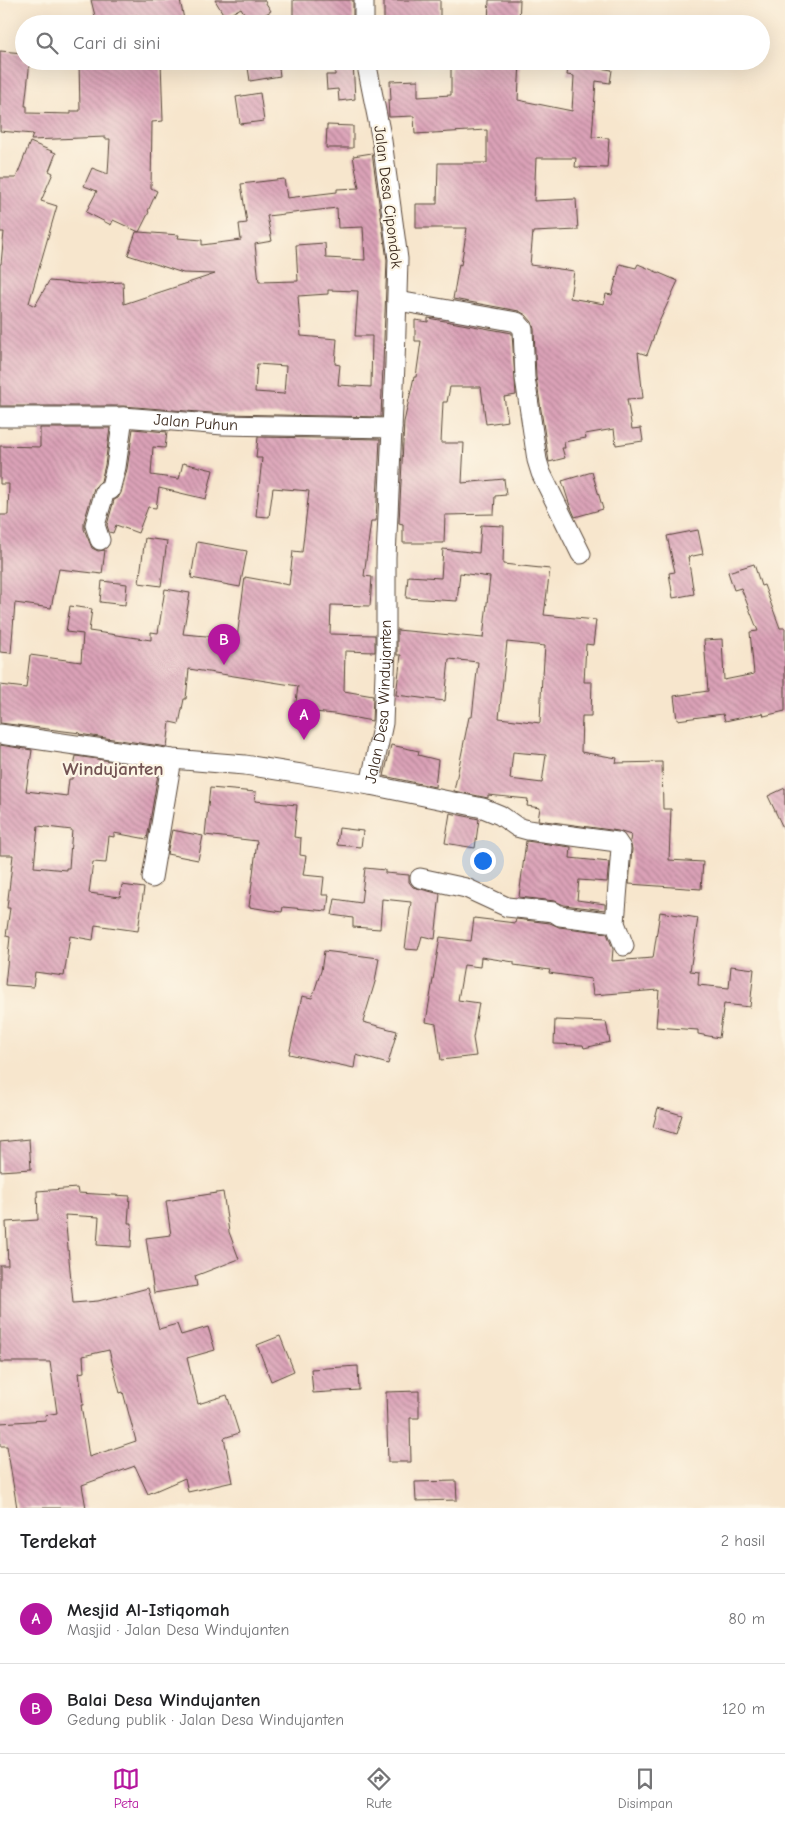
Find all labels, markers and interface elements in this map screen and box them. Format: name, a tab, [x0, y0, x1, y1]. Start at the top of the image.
search box	[15, 15, 770, 70]
icon: search	[33, 29, 61, 57]
text: Cari di sini	[73, 32, 160, 54]
street label: Jalan Desa Cipondok	[370, 125, 406, 270]
street label: Jalan Puhun	[153, 410, 238, 434]
street label: Jalan Desa Windujanten	[362, 620, 395, 785]
pin: B	[208, 624, 240, 665]
pin: A	[288, 699, 320, 740]
district label: Windujanten	[62, 758, 164, 780]
your location	[470, 848, 496, 874]
text: Terdekat	[20, 1529, 96, 1553]
text: 2 hasil	[721, 1532, 765, 1550]
text: Mesjid Al-Istiqomah	[67, 1599, 230, 1621]
text: A	[32, 1610, 40, 1628]
text: 80 m	[728, 1610, 765, 1628]
text: Masjid · Jalan Desa Windujanten	[67, 1621, 289, 1639]
text: Balai Desa Windujanten	[67, 1689, 261, 1711]
text: B	[31, 1700, 41, 1718]
text: 120 m	[722, 1700, 765, 1718]
text: Gedung publik · Jalan Desa Windujanten	[67, 1711, 344, 1729]
tab: Peta	[112, 1765, 140, 1812]
tab: Rute	[365, 1765, 393, 1812]
tab: Disimpan	[618, 1765, 673, 1812]

